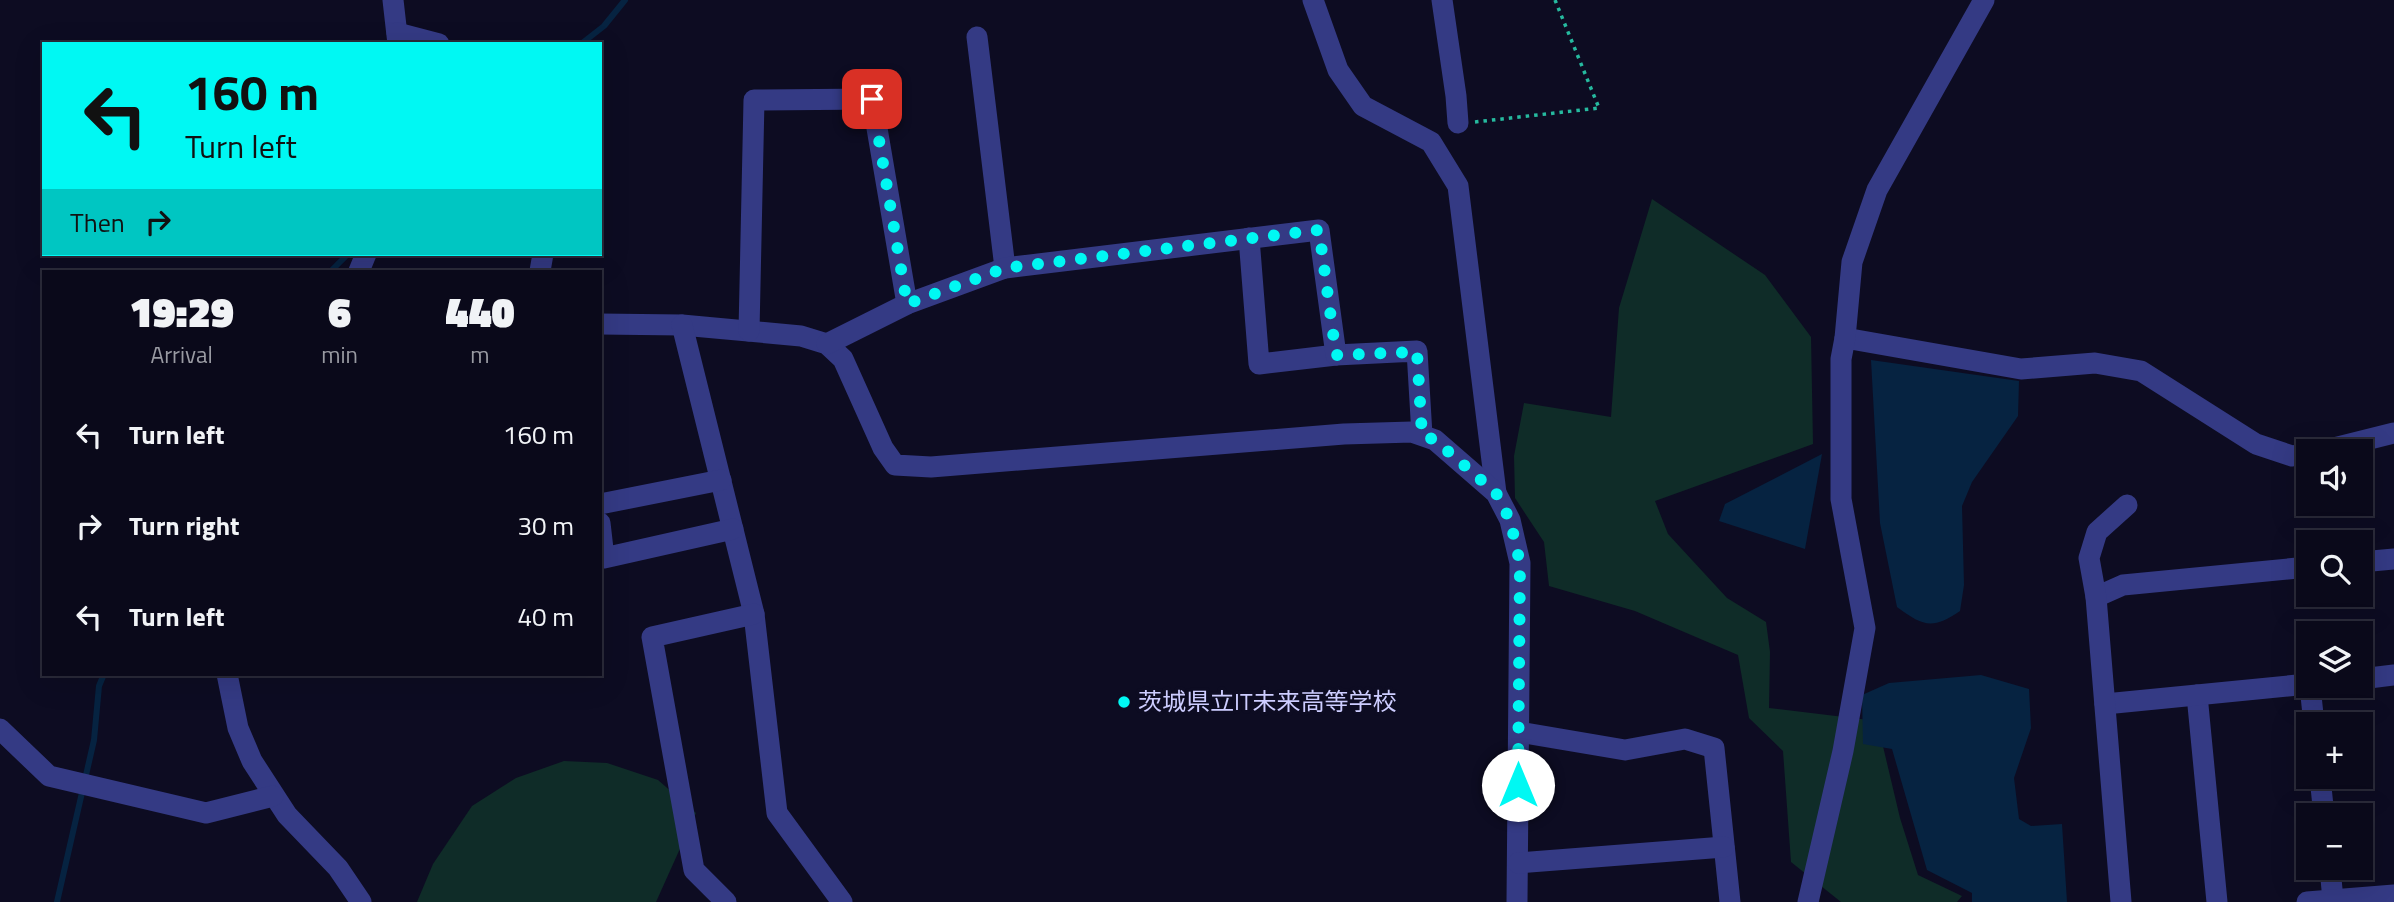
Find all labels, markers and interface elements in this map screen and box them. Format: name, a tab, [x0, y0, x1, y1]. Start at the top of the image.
text: 160 m	[185, 54, 319, 129]
pin	[842, 69, 902, 129]
icon: left	[70, 70, 161, 161]
icon: arrive	[853, 80, 891, 118]
text: Turn left	[185, 122, 297, 170]
text: Then	[70, 203, 125, 242]
icon: right	[139, 203, 177, 241]
text: 19:29	[129, 279, 234, 343]
text: 6	[328, 279, 351, 343]
text: 440	[445, 279, 515, 343]
text: Arrival	[150, 337, 213, 372]
text: min	[321, 337, 358, 372]
text: m	[470, 337, 490, 372]
text: Turn left	[129, 415, 224, 454]
text: 160 m	[503, 415, 574, 454]
icon: left	[70, 416, 108, 454]
map controls	[2296, 439, 2373, 880]
button: sound	[2296, 439, 2373, 516]
text: Turn right	[129, 506, 240, 545]
text: 30 m	[517, 506, 574, 545]
icon: right	[70, 507, 108, 545]
button: search	[2296, 530, 2373, 607]
text: Turn left	[129, 597, 224, 636]
text: 40 m	[517, 597, 574, 636]
icon: left	[70, 598, 108, 636]
button: layers	[2296, 621, 2373, 698]
place label: 茨城県立IT未来高等学校	[1138, 683, 1397, 719]
marker: 茨城県立IT未来高等学校	[1116, 694, 1132, 710]
button: +	[2296, 712, 2373, 789]
position arrow	[1481, 748, 1555, 822]
button: −	[2296, 803, 2373, 880]

